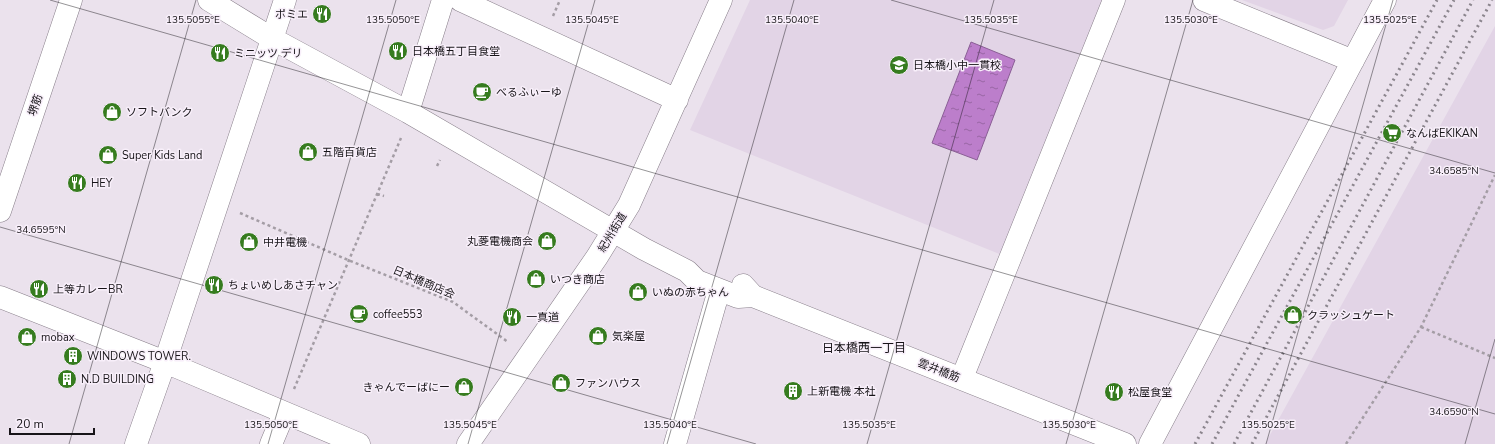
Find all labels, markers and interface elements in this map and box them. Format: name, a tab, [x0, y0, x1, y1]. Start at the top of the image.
restaurant icon: ポミエ	[311, 3, 333, 25]
place label: ポミエ	[275, 7, 308, 22]
text: 135.5055°E	[166, 13, 220, 27]
text: 135.5050°E	[366, 13, 420, 27]
text: 135.5045°E	[565, 13, 619, 27]
text: 135.5040°E	[765, 13, 819, 27]
text: 135.5035°E	[964, 13, 1018, 27]
text: 135.5030°E	[1164, 13, 1218, 27]
text: 135.5025°E	[1363, 13, 1417, 27]
restaurant icon: 日本橋五丁目食堂	[387, 40, 409, 62]
restaurant icon: ミニッツ デリ	[209, 42, 231, 64]
place label: 日本橋五丁目食堂	[412, 44, 500, 59]
place label: ミニッツ デリ	[234, 46, 303, 61]
school or university icon: 日本橋小中一貫校	[888, 54, 910, 76]
place label: 日本橋小中一貫校	[913, 58, 1001, 73]
cafe icon: べるふぃーゆ	[471, 81, 493, 103]
place label: べるふぃーゆ	[496, 85, 562, 100]
street label: 堺筋	[25, 92, 46, 118]
shop icon: ソフトバンク	[101, 101, 123, 123]
place label: ソフトバンク	[126, 105, 193, 120]
supermarket icon: なんばEKIKAN	[1381, 122, 1403, 144]
place label: なんばEKIKAN	[1406, 126, 1478, 141]
shop icon: 五階百貨店	[297, 141, 319, 163]
shop icon: Super Kids Land	[97, 144, 119, 166]
place label: 五階百貨店	[322, 145, 377, 160]
place label: Super Kids Land	[122, 148, 202, 163]
text: 34.6585°N	[1429, 164, 1479, 178]
restaurant icon: HEY	[66, 172, 88, 194]
place label: HEY	[91, 176, 113, 191]
street label: 紀州街道	[595, 210, 630, 255]
text: 34.6595°N	[16, 223, 66, 237]
shop icon: 丸菱電機商会	[536, 230, 558, 252]
shop icon: 中井電機	[238, 231, 260, 253]
place label: 丸菱電機商会	[467, 234, 533, 249]
place label: 中井電機	[263, 235, 307, 250]
street label: 日本橋商店会	[390, 263, 457, 302]
shop icon: いつき商店	[525, 268, 547, 290]
place label: いつき商店	[550, 272, 605, 287]
restaurant icon: ちょいめしあさチャン	[203, 274, 225, 296]
restaurant icon: 上等カレーBR	[28, 278, 50, 300]
place label: ちょいめしあさチャン	[228, 278, 338, 293]
shop icon: いぬの赤ちゃん	[627, 281, 649, 303]
place label: 上等カレーBR	[53, 282, 123, 297]
place label: いぬの赤ちゃん	[652, 285, 729, 300]
cafe icon: coffee553	[348, 303, 370, 325]
shop icon: クラッシュゲート	[1282, 304, 1304, 326]
restaurant icon: 一真道	[501, 306, 523, 328]
place label: coffee553	[373, 307, 423, 322]
place label: クラッシュゲート	[1307, 308, 1395, 323]
place label: 一真道	[526, 310, 559, 325]
shop icon: 気楽屋	[587, 325, 609, 347]
shop icon: mobax	[16, 326, 38, 348]
place label: 気楽屋	[612, 329, 645, 344]
place label: mobax	[41, 330, 75, 345]
district label: 日本橋西一丁目	[822, 340, 906, 356]
building icon: WINDOWS TOWER.	[62, 345, 84, 367]
place label: WINDOWS TOWER.	[87, 349, 191, 364]
street label: 雲井橋筋	[916, 355, 962, 386]
building icon: N.D BUILDING	[56, 368, 78, 390]
place label: N.D BUILDING	[81, 372, 154, 387]
shop icon: ファンハウス	[550, 372, 572, 394]
shop icon: きゃんでーばにー	[453, 376, 475, 398]
place label: ファンハウス	[575, 376, 641, 391]
place label: きゃんでーばにー	[363, 380, 450, 395]
building icon: 上新電機 本社	[782, 380, 804, 402]
restaurant icon: 松屋食堂	[1103, 381, 1125, 403]
place label: 上新電機 本社	[807, 384, 876, 399]
place label: 松屋食堂	[1128, 385, 1172, 400]
text: 34.6590°N	[1429, 405, 1479, 419]
scale bar	[10, 410, 94, 436]
text: 20 m	[16, 416, 44, 432]
text: 135.5050°E	[244, 418, 298, 432]
text: 135.5045°E	[443, 418, 497, 432]
text: 135.5040°E	[643, 418, 697, 432]
text: 135.5035°E	[842, 418, 896, 432]
text: 135.5030°E	[1042, 418, 1096, 432]
text: 135.5025°E	[1241, 418, 1295, 432]

